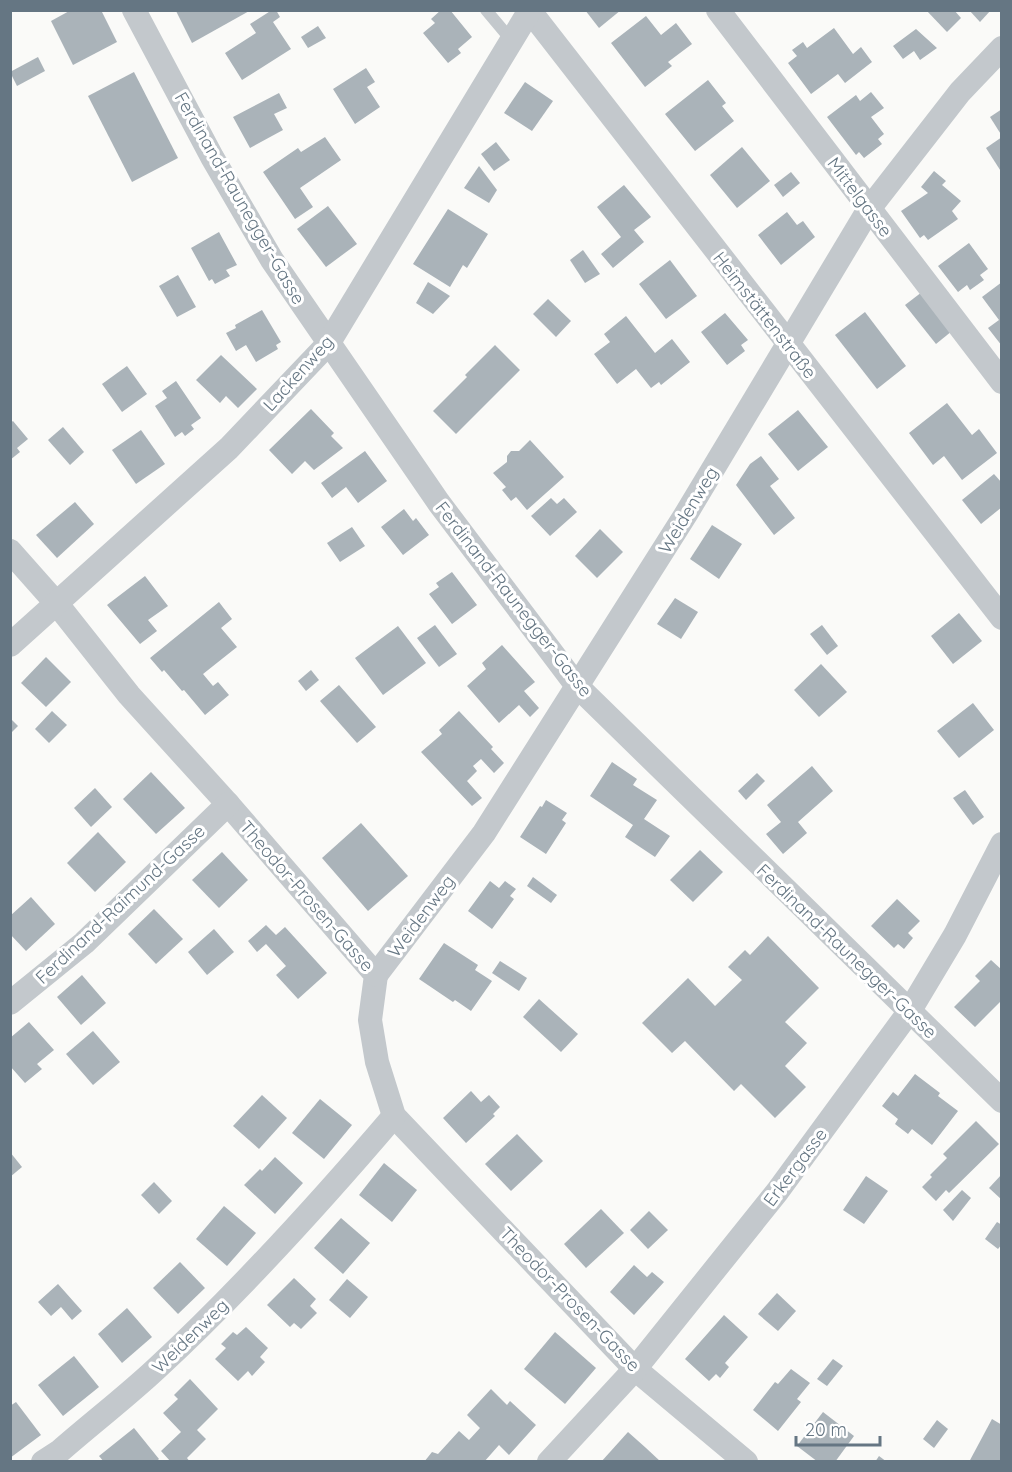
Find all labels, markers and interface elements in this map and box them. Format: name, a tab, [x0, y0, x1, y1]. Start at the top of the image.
street label: Ferdinand-Raunegger-Gasse	[170, 88, 310, 308]
street label: Mittelgasse	[823, 153, 897, 241]
street label: Heimstättenstraße	[708, 247, 822, 383]
street label: Lackenweg	[258, 330, 338, 416]
street label: Weidenweg	[653, 462, 723, 558]
street label: Ferdinand-Raunegger-Gasse	[431, 497, 597, 701]
street label: Theodor-Prosen-Gasse	[235, 816, 379, 976]
street label: Ferdinand-Raimund-Gasse	[30, 819, 210, 989]
street label: Ferdinand-Raunegger-Gasse	[752, 859, 942, 1043]
street label: Weidenweg	[382, 870, 460, 962]
street label: Erkergasse	[758, 1123, 832, 1211]
street label: Theodor-Prosen-Gasse	[495, 1222, 645, 1376]
street label: Weidenweg	[147, 1294, 233, 1378]
scale bar	[796, 1409, 880, 1447]
text: 20 m	[805, 1418, 847, 1441]

